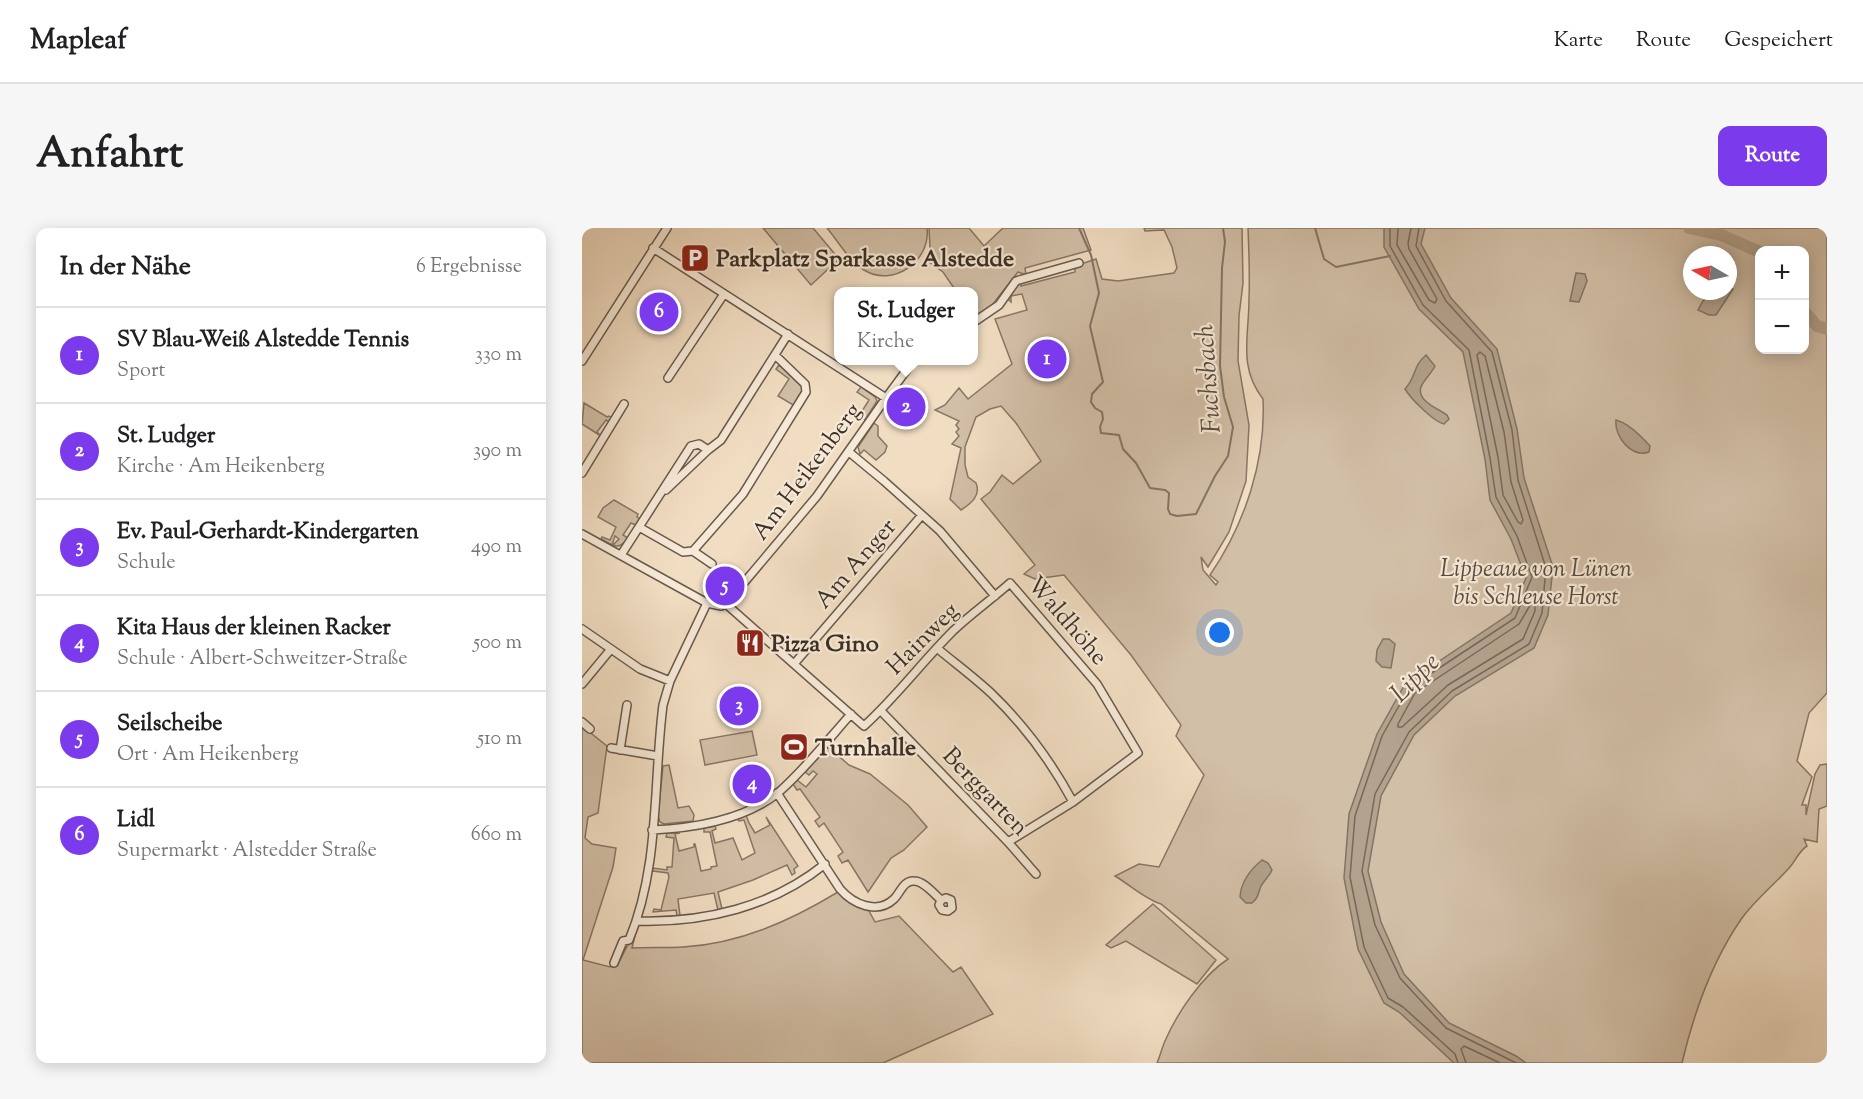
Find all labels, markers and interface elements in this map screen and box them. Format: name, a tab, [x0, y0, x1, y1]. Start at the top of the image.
text: Mapleaf	[30, 21, 127, 61]
text: Karte	[1554, 26, 1603, 56]
text: Route	[1636, 26, 1691, 56]
text: Gespeichert	[1724, 26, 1833, 56]
text: Anfahrt	[36, 126, 183, 186]
button: Route	[1718, 126, 1827, 186]
parking icon: Parkplatz Sparkasse Alstedde	[679, 242, 711, 274]
place label: Parkplatz Sparkasse Alstedde	[716, 243, 1014, 277]
north arrow	[1683, 246, 1737, 300]
map controls	[1755, 246, 1809, 354]
button: +	[1755, 246, 1809, 300]
text: In der Nähe	[60, 249, 191, 286]
text: 6 Ergebnisse	[416, 253, 522, 282]
popup	[834, 287, 978, 365]
pin: 6	[640, 290, 679, 334]
text: St. Ludger	[857, 296, 955, 328]
button: −	[1755, 300, 1809, 354]
water label: Fuchsbach	[1187, 323, 1232, 434]
text: SV Blau-Weiß Alstedde Tennis	[117, 325, 409, 357]
text: Kirche	[857, 328, 914, 357]
pin: 1	[1028, 336, 1066, 382]
text: 1	[76, 341, 83, 370]
text: 330 m	[475, 341, 522, 370]
text: Sport	[117, 357, 165, 386]
pin: 2	[886, 384, 926, 429]
street label: Am Heikenberg	[745, 396, 871, 548]
text: St. Ludger	[117, 421, 215, 453]
text: 2	[75, 437, 84, 466]
text: 390 m	[473, 437, 522, 466]
text: Kirche · Am Heikenberg	[117, 453, 325, 482]
street label: Am Anger	[808, 512, 905, 617]
text: Ev. Paul-Gerhardt-Kindergarten	[117, 517, 419, 549]
text: 3	[75, 533, 84, 562]
text: 490 m	[471, 533, 522, 562]
text: Schule	[117, 549, 176, 578]
park label: Lippeaue von Lünen bis Schleuse Horst	[1440, 553, 1632, 615]
pin: 5	[706, 564, 744, 608]
street label: Waldhöhe	[1018, 569, 1115, 673]
street label: Hainweg	[879, 595, 968, 683]
text: Kita Haus der kleinen Racker	[117, 613, 391, 645]
your location	[1205, 618, 1234, 647]
restaurant icon: Pizza Gino	[734, 627, 766, 659]
place label: Pizza Gino	[771, 628, 879, 662]
text: 4	[74, 629, 85, 658]
text: 500 m	[473, 629, 522, 658]
text: Schule · Albert-Schweitzer-Straße	[117, 645, 408, 674]
water label: Lippe	[1382, 645, 1449, 712]
pin: 3	[720, 684, 758, 728]
text: Seilscheibe	[117, 709, 223, 741]
text: 5	[76, 725, 83, 754]
text: 510 m	[477, 725, 522, 754]
sports icon: Turnhalle	[778, 731, 810, 763]
place label: Turnhalle	[815, 732, 916, 766]
street label: Berggarten	[933, 740, 1036, 844]
text: Ort · Am Heikenberg	[117, 741, 299, 770]
pin: 4	[732, 762, 772, 806]
text: Lidl	[117, 805, 155, 837]
text: 6	[75, 821, 84, 850]
text: 660 m	[471, 821, 522, 850]
text: Supermarkt · Alstedder Straße	[117, 837, 377, 866]

